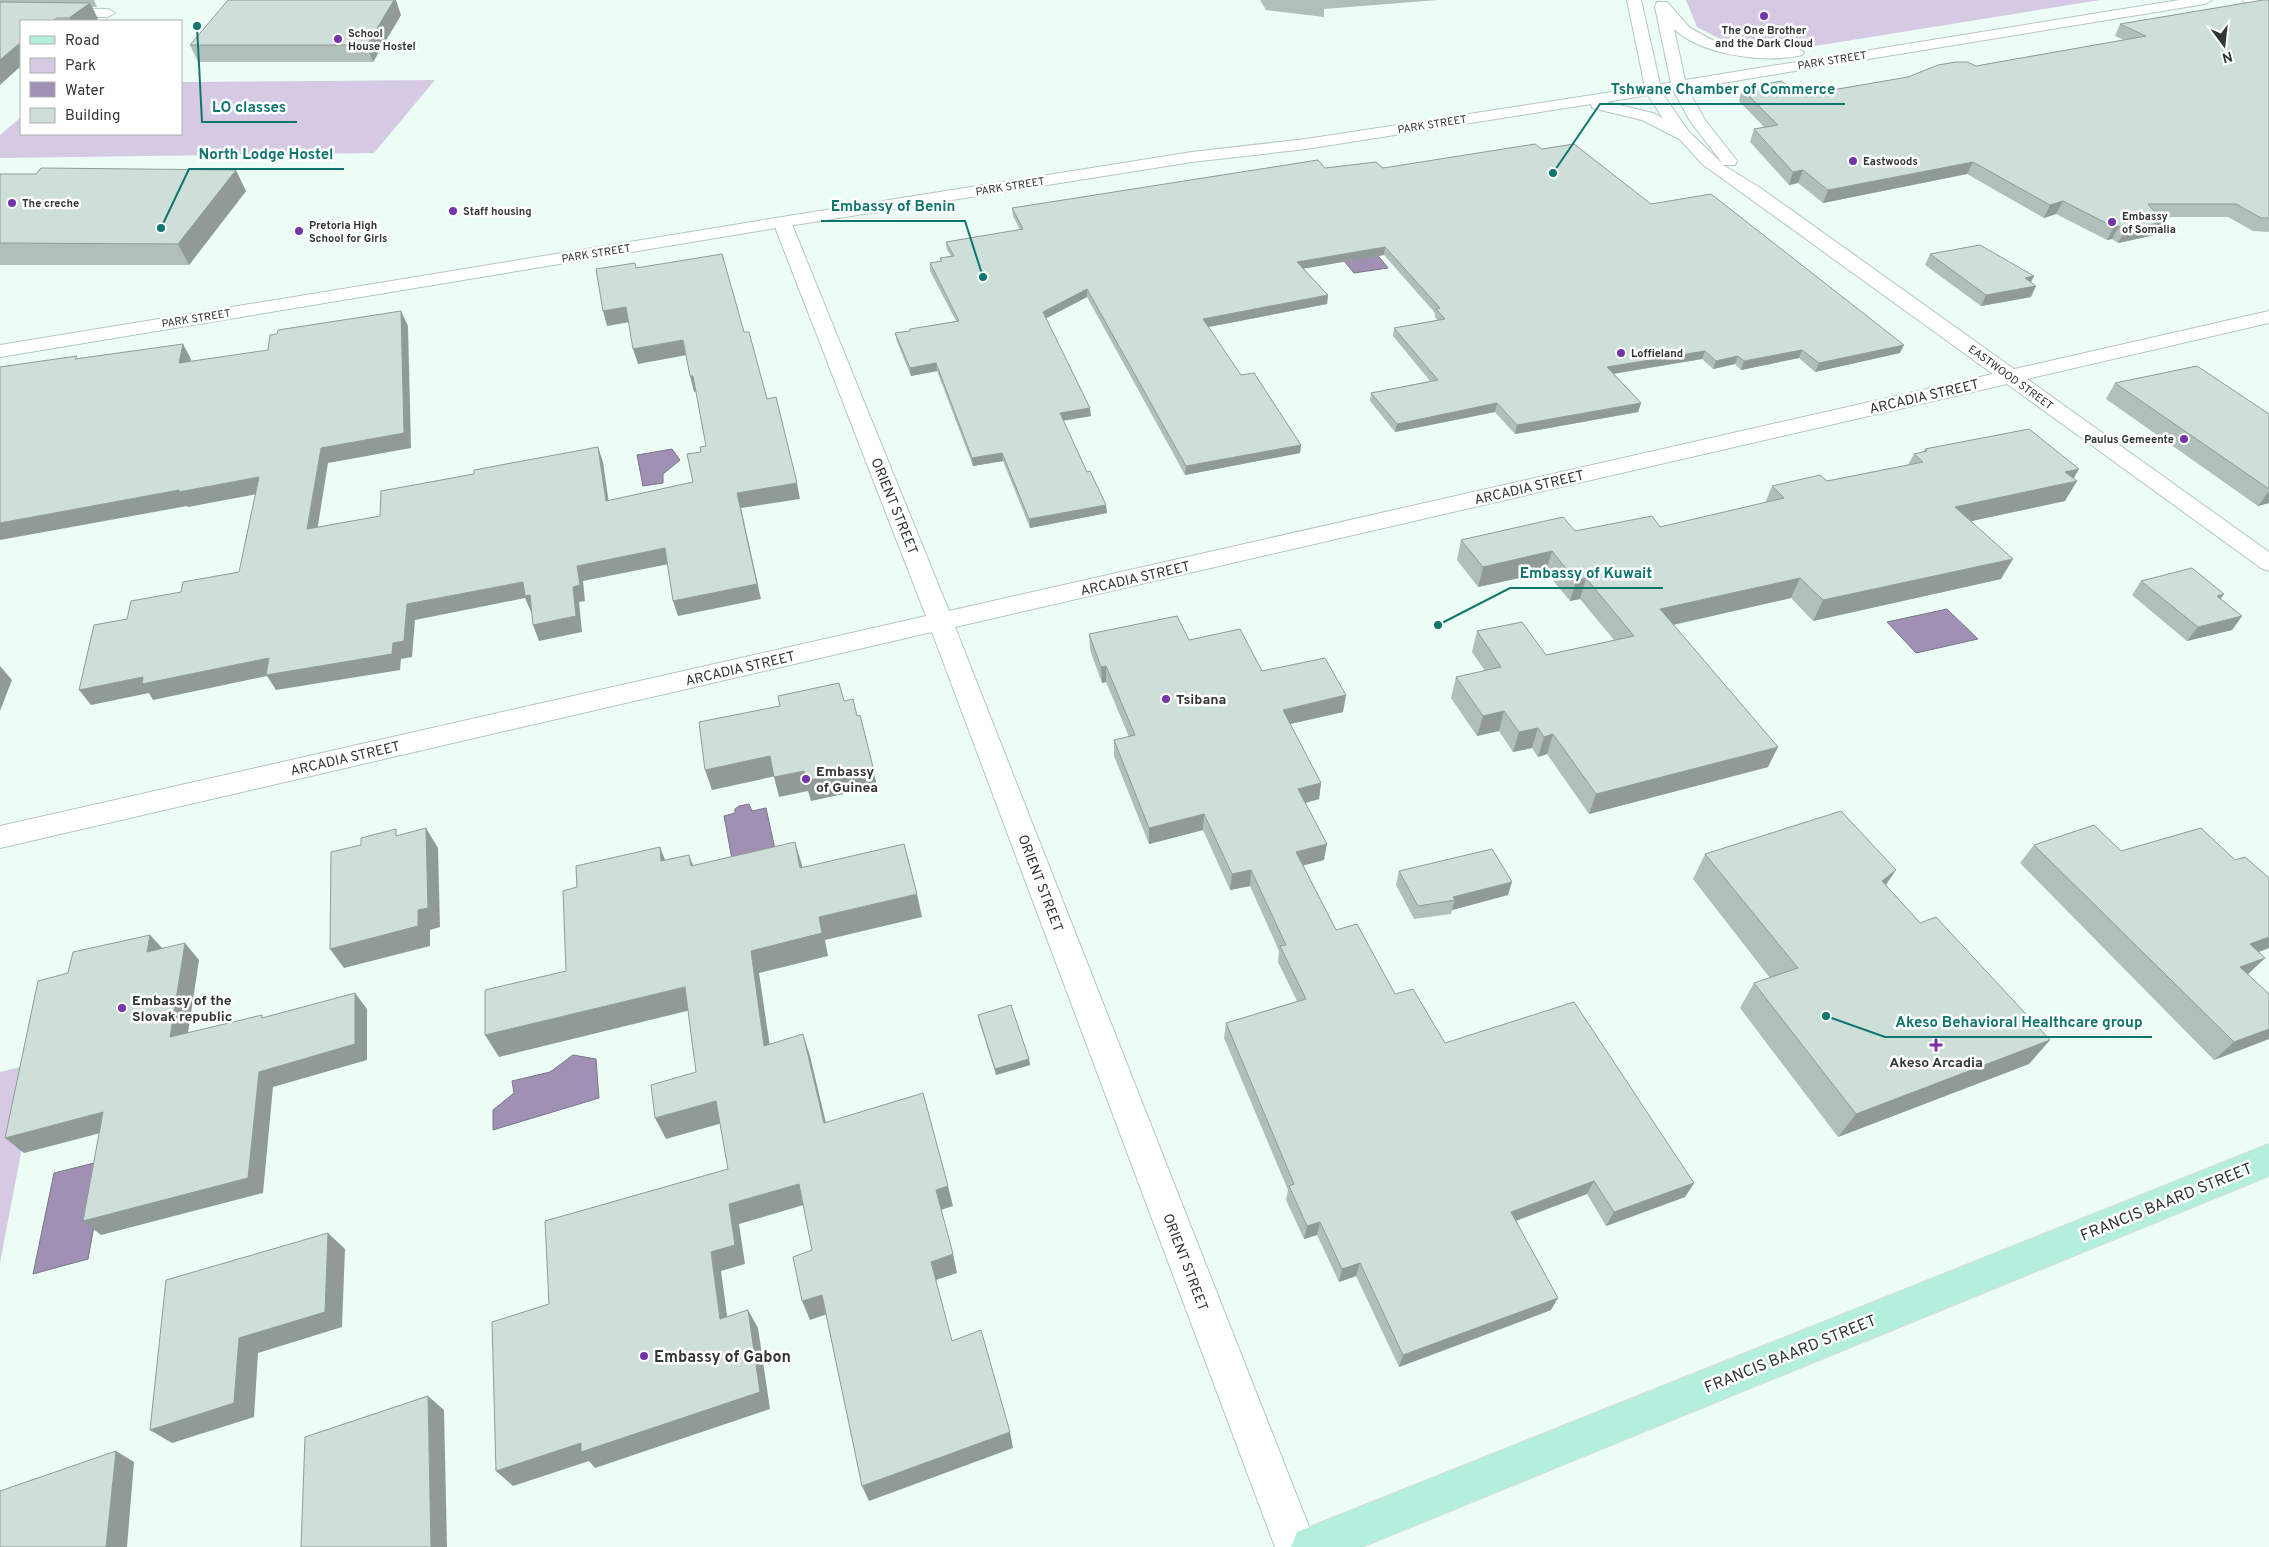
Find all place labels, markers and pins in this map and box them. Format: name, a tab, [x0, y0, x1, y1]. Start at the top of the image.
marker: The One Brother and the Dark Cloud	[1758, 10, 1770, 22]
place label: The One Brother and the Dark Cloud	[1715, 24, 1813, 51]
place label: School House Hostel	[348, 27, 416, 54]
marker: School House Hostel	[332, 33, 344, 45]
callout: Tshwane Chamber of Commerce	[1600, 74, 1845, 104]
callout: LO classes	[202, 92, 297, 122]
callout: North Lodge Hostel	[189, 139, 344, 169]
marker: Eastwoods	[1847, 155, 1859, 167]
place label: Eastwoods	[1863, 155, 1918, 169]
callout: Embassy of Benin	[821, 191, 965, 221]
marker: The creche	[6, 197, 18, 209]
place label: The creche	[22, 197, 79, 211]
marker: Staff housing	[447, 205, 459, 217]
place label: Staff housing	[463, 205, 532, 219]
place label: Embassy of Somalia	[2122, 210, 2176, 237]
marker: Embassy of Somalia	[2106, 216, 2118, 228]
place label: Pretoria High School for Girls	[309, 219, 388, 246]
marker: Pretoria High School for Girls	[293, 225, 305, 237]
marker: Loffieland	[1615, 347, 1627, 359]
place label: Loffieland	[1631, 347, 1683, 361]
place label: Paulus Gemeente	[2084, 433, 2174, 447]
marker: Paulus Gemeente	[2178, 433, 2190, 445]
callout: Embassy of Kuwait	[1510, 558, 1663, 588]
place label: Tsibana	[1176, 692, 1226, 709]
marker: Tsibana	[1160, 693, 1172, 705]
place label: Embassy of Guinea	[816, 764, 878, 797]
marker: Embassy of Guinea	[800, 773, 812, 785]
place label: Embassy of the Slovak republic	[132, 993, 232, 1026]
marker: Embassy of the Slovak republic	[116, 1002, 128, 1014]
callout: Akeso Behavioral Healthcare group	[1885, 1007, 2152, 1037]
marker: Akeso Arcadia	[1929, 1038, 1943, 1052]
place label: Akeso Arcadia	[1889, 1055, 1983, 1072]
place label: Embassy of Gabon	[654, 1348, 791, 1368]
marker: Embassy of Gabon	[638, 1350, 650, 1362]

